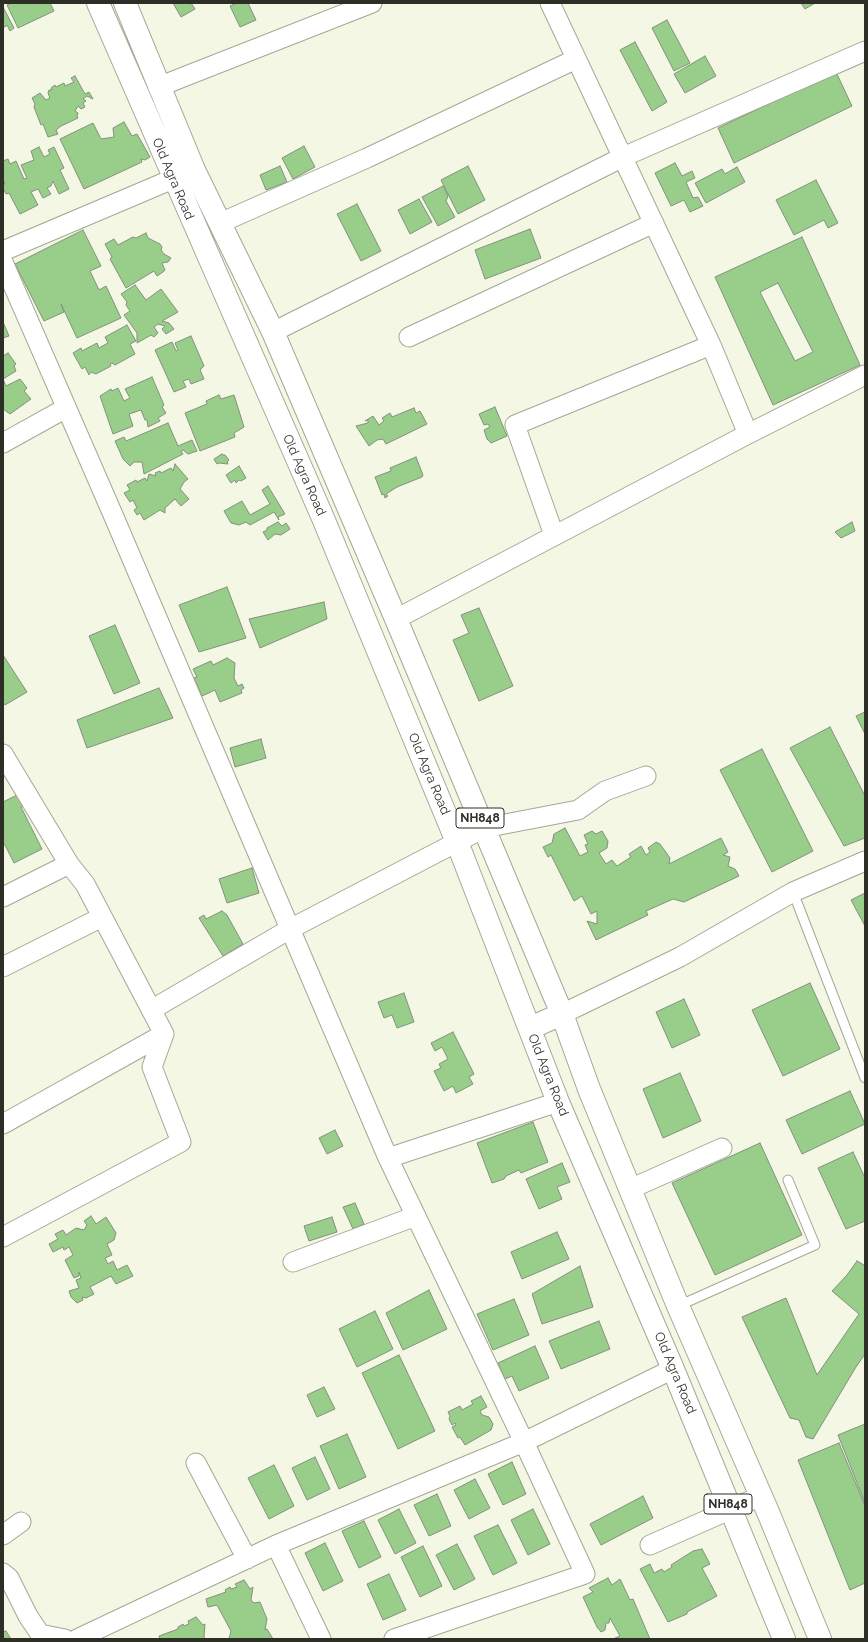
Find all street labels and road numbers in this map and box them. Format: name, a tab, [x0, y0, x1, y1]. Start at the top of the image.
street label: Old Agra Road	[149, 136, 197, 222]
street label: Old Agra Road	[279, 432, 329, 518]
street label: Old Agra Road	[405, 731, 453, 817]
road number: NH848	[456, 808, 504, 828]
street label: Old Agra Road	[524, 1032, 572, 1118]
street label: Old Agra Road	[651, 1330, 699, 1416]
road number: NH848	[704, 1494, 752, 1514]

